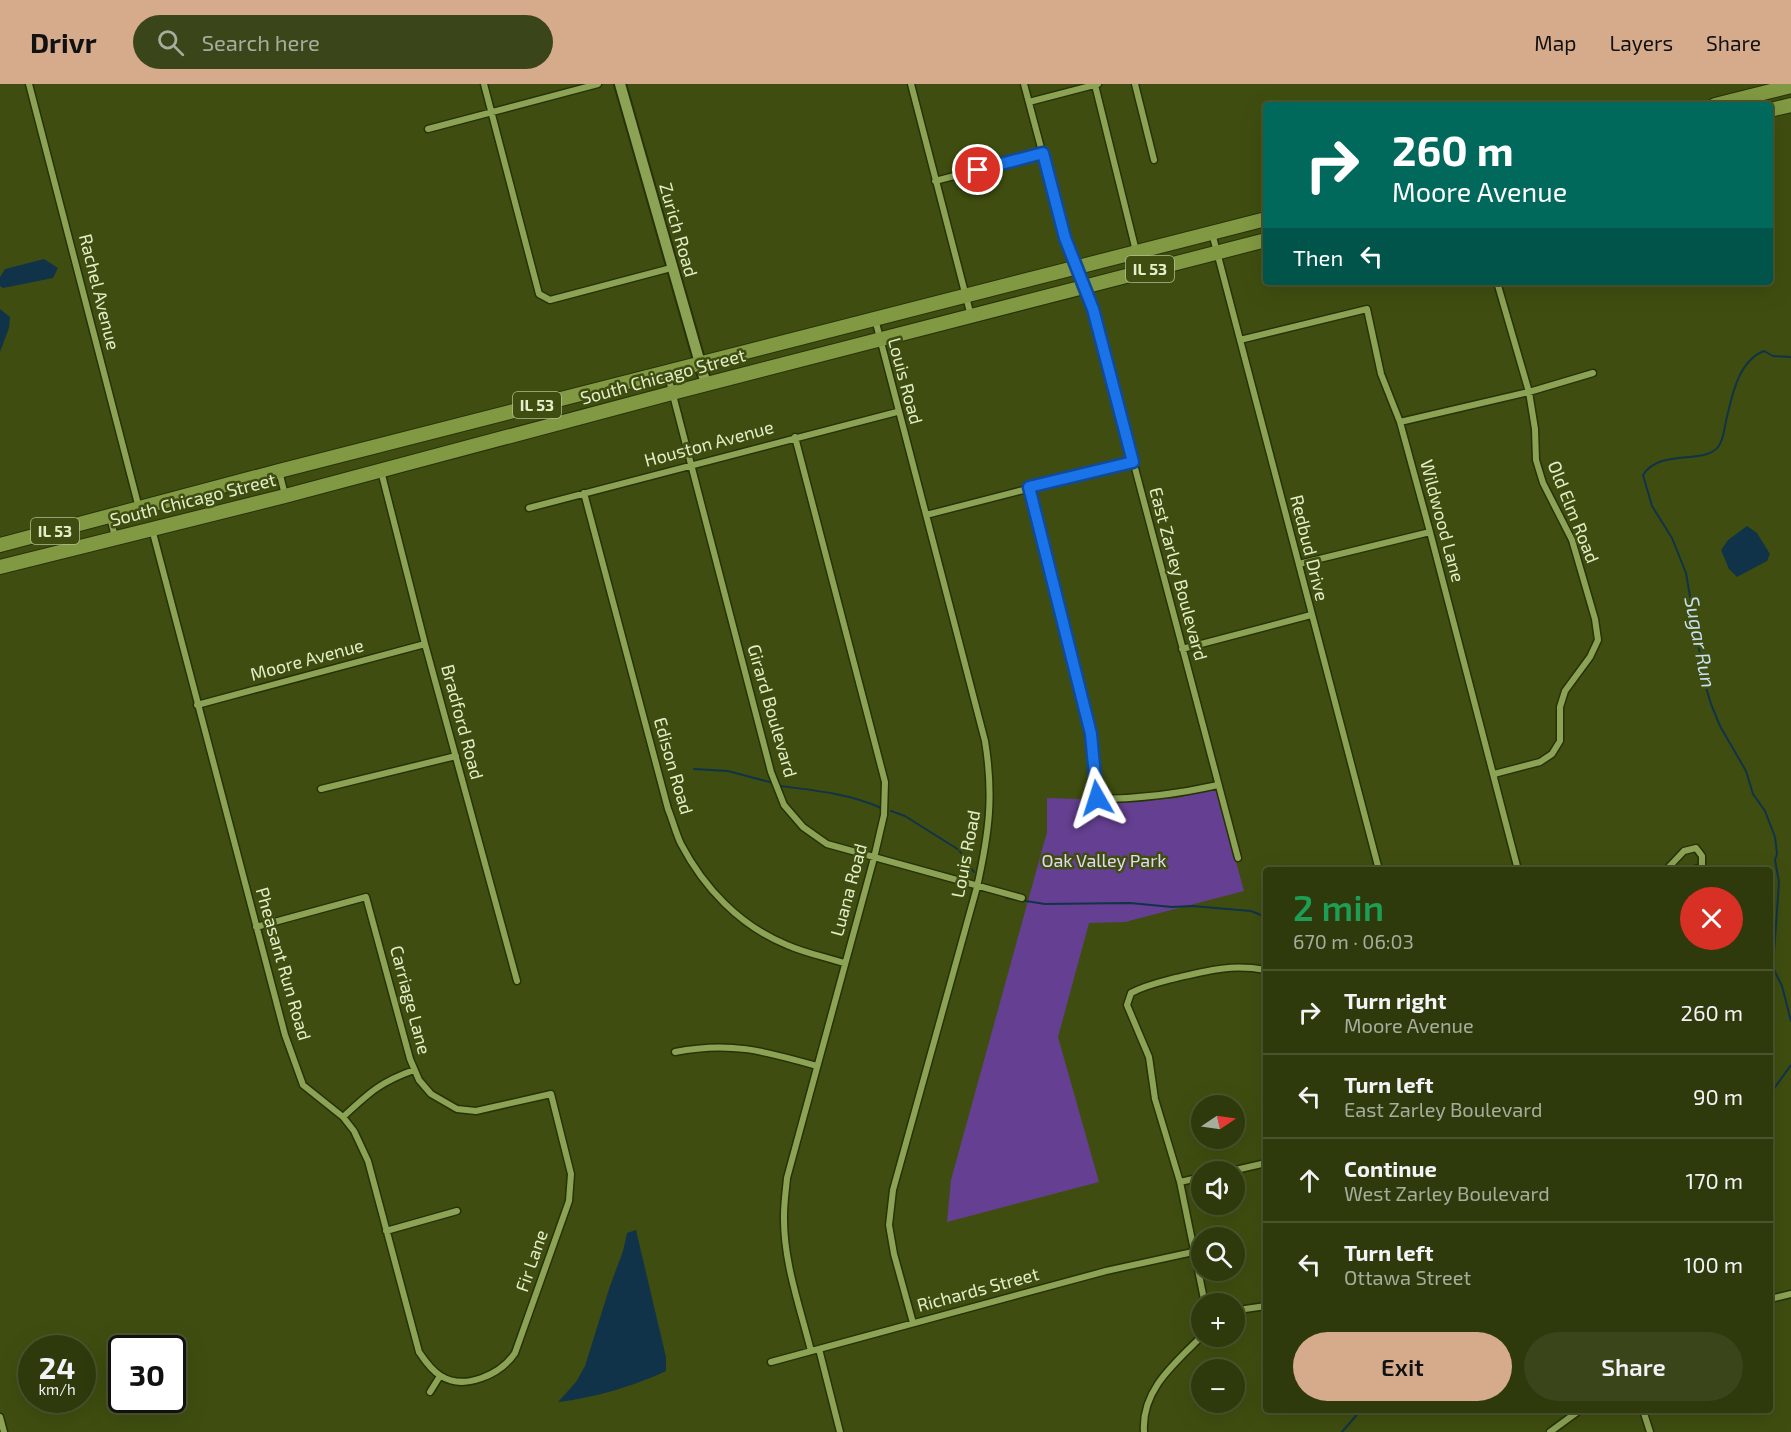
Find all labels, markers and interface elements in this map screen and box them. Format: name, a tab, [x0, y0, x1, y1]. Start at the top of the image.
search box	[133, 15, 553, 69]
text: Drivr	[30, 25, 97, 59]
icon: search	[154, 26, 187, 59]
text: Search here	[202, 29, 320, 55]
text: Map	[1534, 30, 1576, 55]
text: Layers	[1609, 30, 1673, 55]
text: Share	[1706, 30, 1761, 55]
text: 260 m	[1392, 124, 1514, 174]
icon: right	[1293, 126, 1371, 204]
pin	[952, 144, 1003, 195]
icon: arrive	[961, 153, 994, 186]
text: Moore Avenue	[1392, 175, 1567, 207]
street label: Zurich Road	[655, 180, 703, 279]
street label: Rachel Avenue	[75, 231, 125, 352]
icon: left	[1355, 240, 1388, 273]
text: Then	[1293, 244, 1343, 270]
road number: IL 53	[1126, 256, 1174, 282]
street label: Louis Road	[884, 335, 928, 426]
street label: South Chicago Street	[578, 343, 748, 409]
road number: IL 53	[513, 392, 561, 418]
street label: Houston Avenue	[642, 415, 776, 471]
street label: Wildwood Lane	[1416, 457, 1470, 584]
street label: Old Elm Road	[1543, 457, 1604, 566]
street label: South Chicago Street	[108, 468, 278, 530]
street label: East Zarley Boulevard	[1145, 485, 1213, 663]
street label: Redbud Drive	[1286, 492, 1334, 603]
road number: IL 53	[31, 518, 79, 544]
water label: Sugar Run	[1680, 594, 1722, 690]
street label: Moore Avenue	[247, 633, 366, 685]
street label: Girard Boulevard	[743, 642, 802, 780]
street label: Bradford Road	[437, 662, 489, 782]
street label: Edison Road	[650, 715, 698, 817]
position arrow	[1065, 766, 1129, 830]
street label: Louis Road	[946, 808, 984, 899]
street label: Luana Road	[825, 841, 871, 939]
park label: Oak Valley Park	[1041, 849, 1167, 871]
street label: Pheasant Run Road	[252, 885, 316, 1043]
text: 2 min	[1293, 885, 1384, 928]
button: close	[1680, 887, 1743, 950]
text: 670 m · 06:03	[1293, 929, 1414, 953]
street label: Carriage Lane	[386, 943, 436, 1057]
text: Turn right	[1344, 987, 1446, 1013]
icon: right	[1293, 996, 1326, 1029]
text: 260 m	[1681, 999, 1743, 1025]
text: Moore Avenue	[1344, 1013, 1474, 1037]
text: Turn left	[1344, 1071, 1433, 1097]
icon: left	[1293, 1080, 1326, 1113]
text: 90 m	[1693, 1083, 1743, 1109]
north arrow	[1191, 1095, 1245, 1149]
map controls	[1191, 1095, 1245, 1413]
text: East Zarley Boulevard	[1344, 1097, 1543, 1121]
text: Continue	[1344, 1155, 1437, 1181]
button: sound	[1191, 1161, 1245, 1215]
icon: ahead	[1293, 1164, 1326, 1197]
text: 170 m	[1686, 1167, 1743, 1193]
text: West Zarley Boulevard	[1344, 1181, 1550, 1205]
street label: Fir Lane	[510, 1227, 552, 1295]
button: search	[1191, 1227, 1245, 1281]
text: Turn left	[1344, 1239, 1433, 1265]
icon: left	[1293, 1248, 1326, 1281]
text: 100 m	[1684, 1251, 1743, 1277]
street label: Richards Street	[914, 1262, 1041, 1316]
text: Ottawa Street	[1344, 1265, 1471, 1289]
button: +	[1191, 1293, 1245, 1347]
button: Exit	[1293, 1332, 1512, 1401]
button: Share	[1524, 1332, 1743, 1401]
speed limit sign: 30	[108, 1335, 186, 1413]
text: 24	[39, 1349, 75, 1385]
button: −	[1191, 1359, 1245, 1413]
text: km/h	[38, 1380, 76, 1398]

